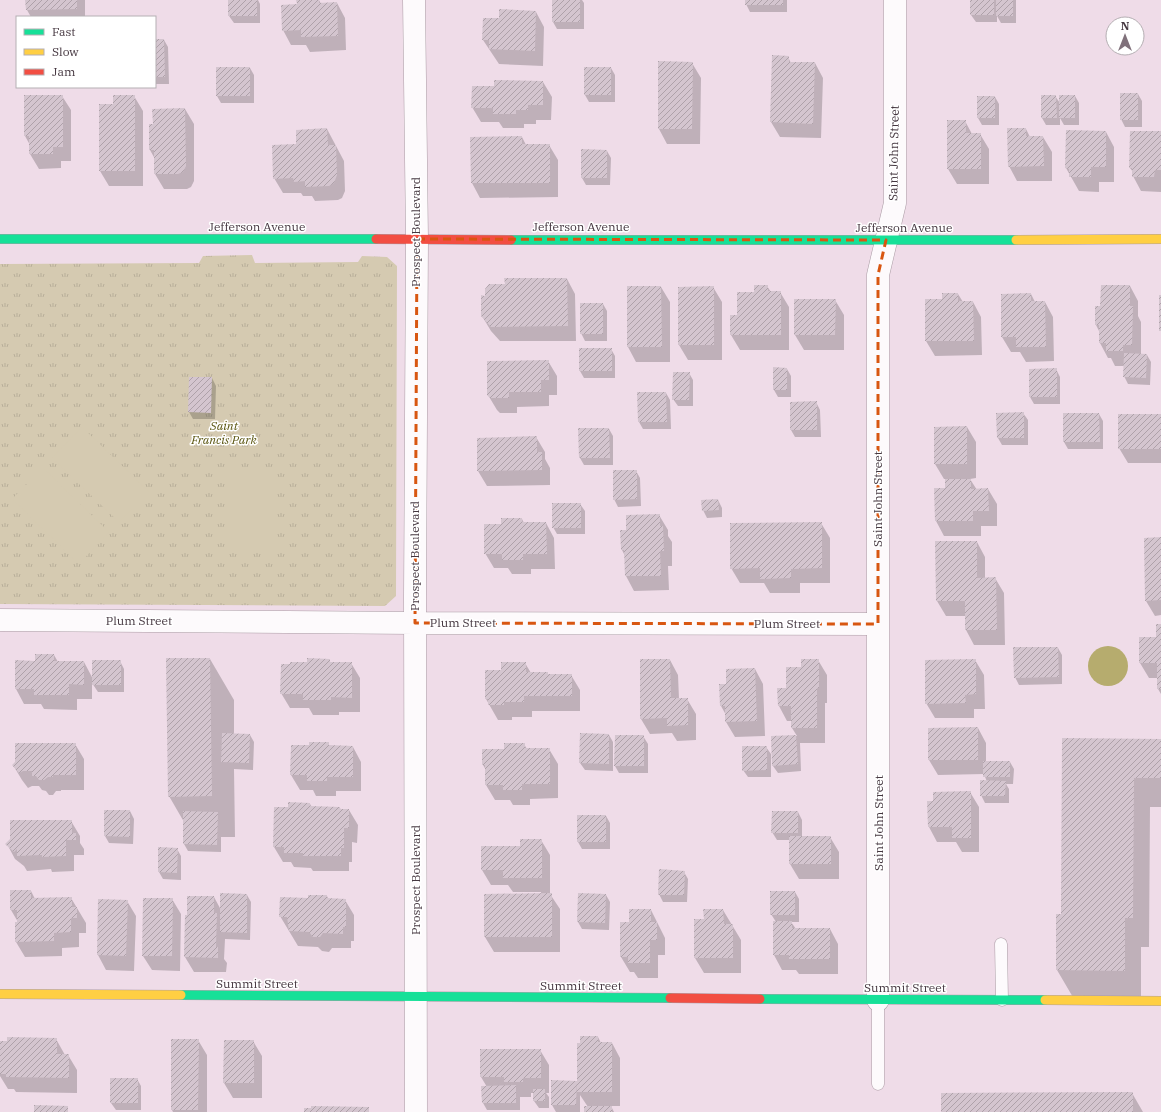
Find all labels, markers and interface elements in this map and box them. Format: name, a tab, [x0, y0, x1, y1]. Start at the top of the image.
legend	[16, 16, 156, 88]
north arrow	[1105, 16, 1145, 56]
text: N	[1121, 19, 1130, 33]
text: Fast	[52, 24, 76, 39]
text: Slow	[52, 44, 79, 59]
text: Jam	[52, 64, 76, 79]
street label: Saint John Street	[885, 105, 902, 201]
street label: Prospect Boulevard	[408, 177, 423, 287]
street label: Jefferson Avenue	[209, 219, 305, 234]
street label: Jefferson Avenue	[533, 219, 629, 234]
street label: Jefferson Avenue	[856, 220, 952, 235]
park label: Saint Francis Park	[190, 418, 257, 447]
street label: Saint John Street	[870, 451, 885, 547]
street label: Prospect Boulevard	[407, 501, 422, 611]
street label: Plum Street	[106, 613, 172, 628]
street label: Plum Street	[430, 615, 496, 630]
street label: Plum Street	[754, 616, 820, 631]
street label: Saint John Street	[871, 775, 886, 871]
street label: Prospect Boulevard	[408, 825, 423, 935]
street label: Summit Street	[216, 976, 298, 991]
street label: Summit Street	[540, 978, 622, 993]
street label: Summit Street	[864, 980, 946, 995]

